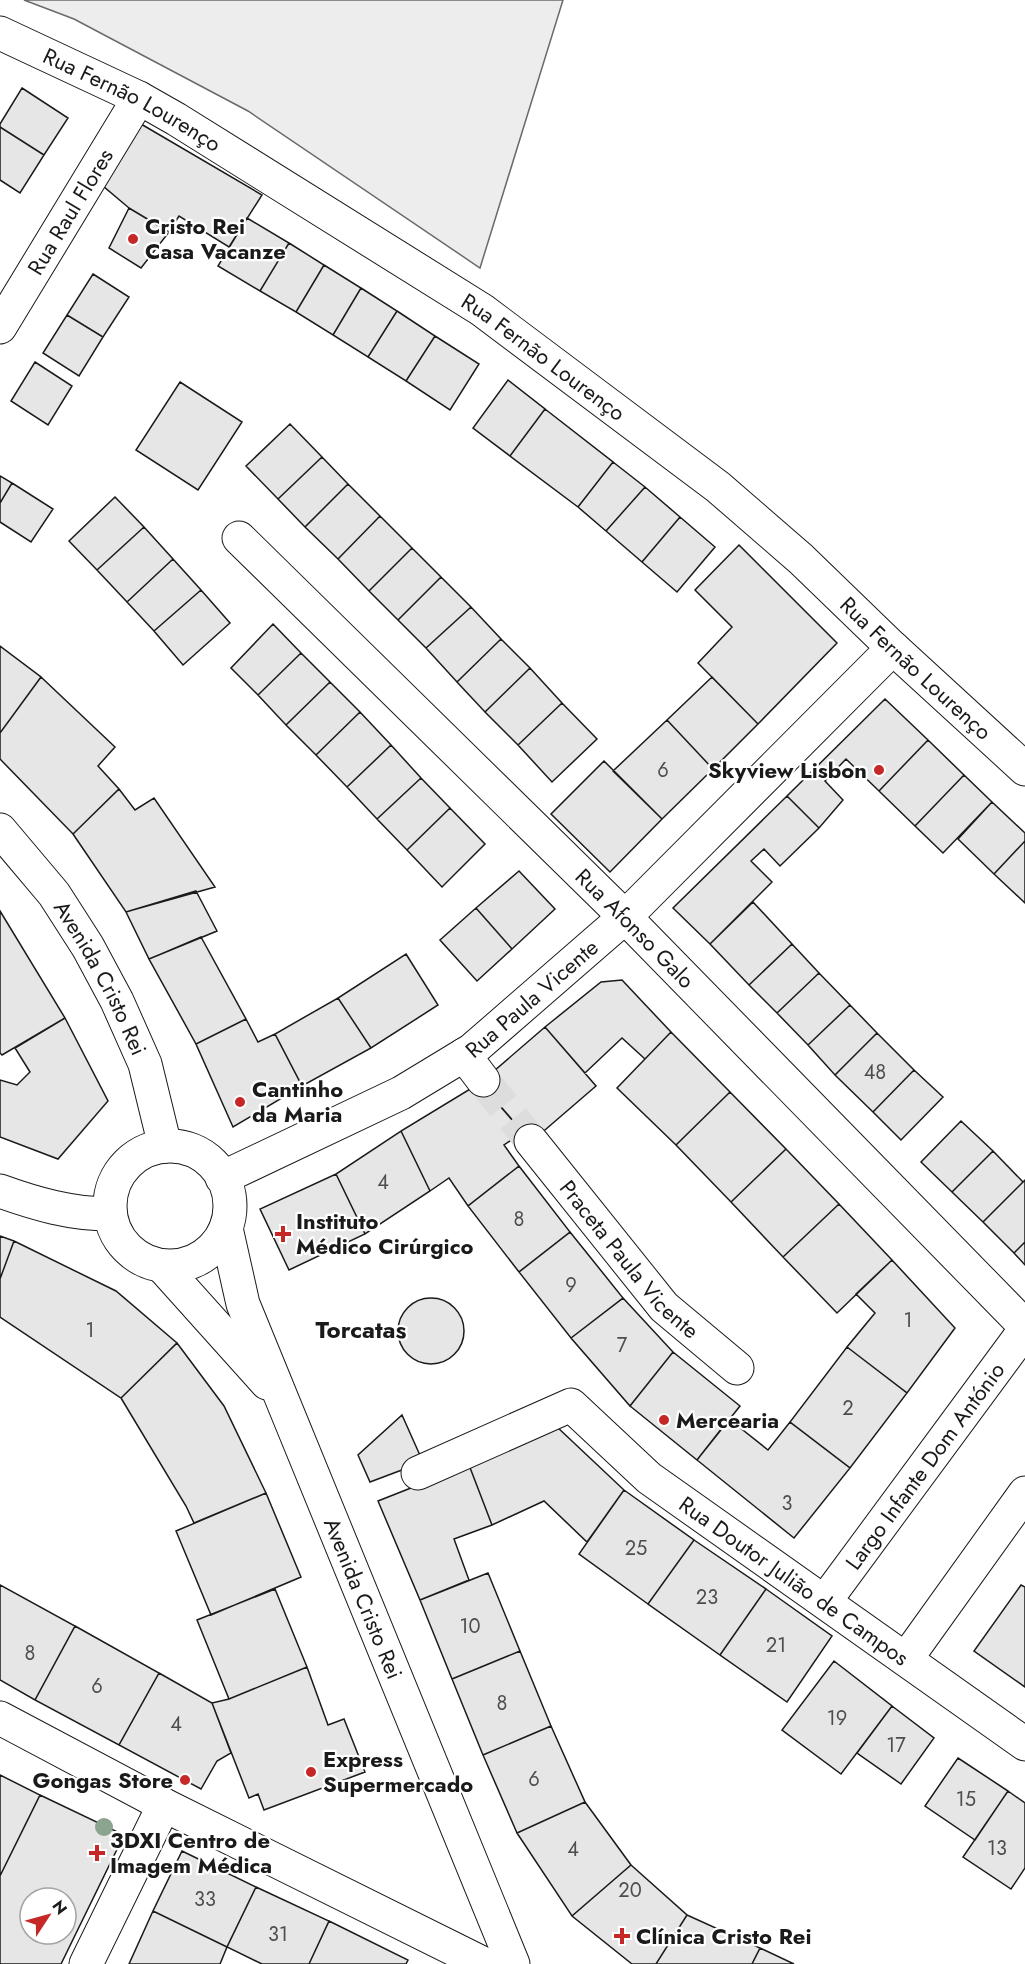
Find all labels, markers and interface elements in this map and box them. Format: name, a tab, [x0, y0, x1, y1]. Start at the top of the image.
street label: Rua Fernão Lourenço	[38, 39, 227, 159]
street label: Rua Raul Flores	[19, 142, 121, 281]
place label: Cristo Rei Casa Vacanze	[145, 210, 286, 267]
marker: Cristo Rei Casa Vacanze	[126, 232, 140, 246]
street label: Rua Fernão Lourenço	[455, 285, 632, 428]
street label: Rua Fernão Lourenço	[833, 589, 999, 747]
place label: Skyview Lisbon	[708, 754, 867, 786]
house number: 6	[657, 756, 669, 785]
marker: Skyview Lisbon	[872, 763, 886, 777]
street label: Rua Afonso Galo	[568, 861, 702, 995]
street label: Avenida Cristo Rei	[46, 894, 155, 1060]
street label: Rua Paula Vicente	[458, 931, 605, 1065]
house number: 48	[864, 1058, 886, 1087]
place label: Cantinho da Maria	[252, 1073, 343, 1130]
marker: Cantinho da Maria	[233, 1095, 247, 1109]
house number: 4	[377, 1168, 389, 1197]
street label: Praceta Paula Vicente	[552, 1173, 706, 1346]
place label: Instituto Médico Cirúrgico	[296, 1205, 474, 1262]
house number: 8	[514, 1205, 524, 1234]
marker: Instituto Médico Cirúrgico	[274, 1225, 292, 1243]
house number: 9	[565, 1271, 577, 1300]
house number: 1	[904, 1306, 913, 1335]
district label: Torcatas	[315, 1312, 407, 1347]
house number: 1	[86, 1316, 95, 1345]
house number: 7	[617, 1331, 628, 1360]
street label: Largo Infante Dom António	[837, 1355, 1012, 1576]
house number: 2	[842, 1394, 854, 1423]
place label: Mercearia	[676, 1404, 779, 1436]
marker: Mercearia	[657, 1413, 671, 1427]
street label: Rua Doutor Julião de Campos	[673, 1488, 916, 1673]
house number: 3	[782, 1489, 793, 1518]
street label: Avenida Cristo Rei	[316, 1513, 411, 1684]
house number: 25	[625, 1534, 647, 1563]
house number: 23	[696, 1583, 718, 1612]
house number: 10	[460, 1612, 481, 1641]
house number: 21	[766, 1631, 786, 1660]
house number: 8	[25, 1639, 35, 1668]
house number: 6	[91, 1672, 103, 1701]
house number: 8	[497, 1689, 507, 1718]
house number: 19	[827, 1704, 847, 1733]
house number: 4	[170, 1710, 182, 1739]
house number: 17	[886, 1731, 906, 1760]
place label: Express Supermercado	[323, 1743, 473, 1800]
place label: Gongas Store	[33, 1764, 173, 1796]
marker: Express Supermercado	[304, 1765, 318, 1779]
house number: 6	[528, 1765, 540, 1794]
marker: Gongas Store	[178, 1773, 192, 1787]
house number: 15	[956, 1785, 976, 1814]
place label: 3DXI Centro de Imagem Médica	[110, 1824, 272, 1881]
house number: 13	[987, 1834, 1007, 1863]
house number: 4	[567, 1835, 579, 1864]
marker: 3DXI Centro de Imagem Médica	[88, 1844, 106, 1862]
house number: 20	[618, 1876, 642, 1905]
house number: 33	[194, 1885, 216, 1914]
north arrow	[18, 1886, 78, 1946]
text: N	[47, 1896, 73, 1919]
house number: 31	[268, 1920, 288, 1949]
place label: Clínica Cristo Rei	[636, 1920, 812, 1952]
marker: Clínica Cristo Rei	[613, 1927, 631, 1945]

